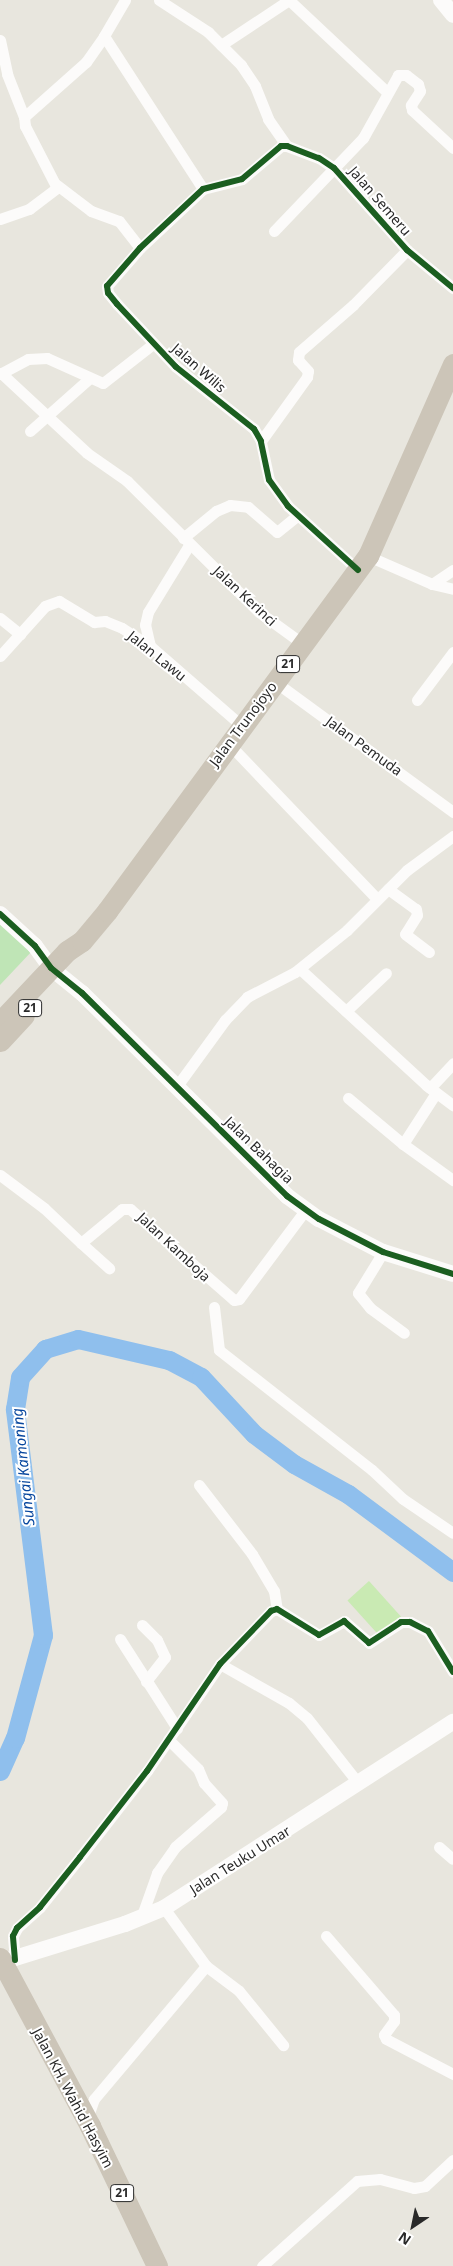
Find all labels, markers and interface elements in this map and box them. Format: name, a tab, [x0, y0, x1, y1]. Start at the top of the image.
street label: Jalan Semeru	[345, 163, 415, 239]
street label: Jalan Wilis	[169, 340, 229, 396]
street label: Jalan Kerinci	[210, 562, 280, 630]
street label: Jalan Lawu	[124, 627, 190, 685]
road number: 21	[276, 654, 300, 674]
street label: Jalan Trunojoyo	[206, 678, 280, 770]
street label: Jalan Pemuda	[323, 713, 405, 779]
road number: 21	[18, 998, 42, 1018]
street label: Jalan Bahagia	[221, 1113, 297, 1187]
street label: Jalan Kamboja	[134, 1209, 214, 1285]
water label: Sungai Kamoning	[8, 1407, 38, 1527]
street label: Jalan Teuku Umar	[187, 1822, 293, 1898]
street label: Jalan KH. Wahid Hasyim	[29, 2025, 117, 2171]
road number: 21	[110, 2184, 134, 2202]
north arrow	[388, 2201, 438, 2251]
text: N	[394, 2228, 414, 2250]

